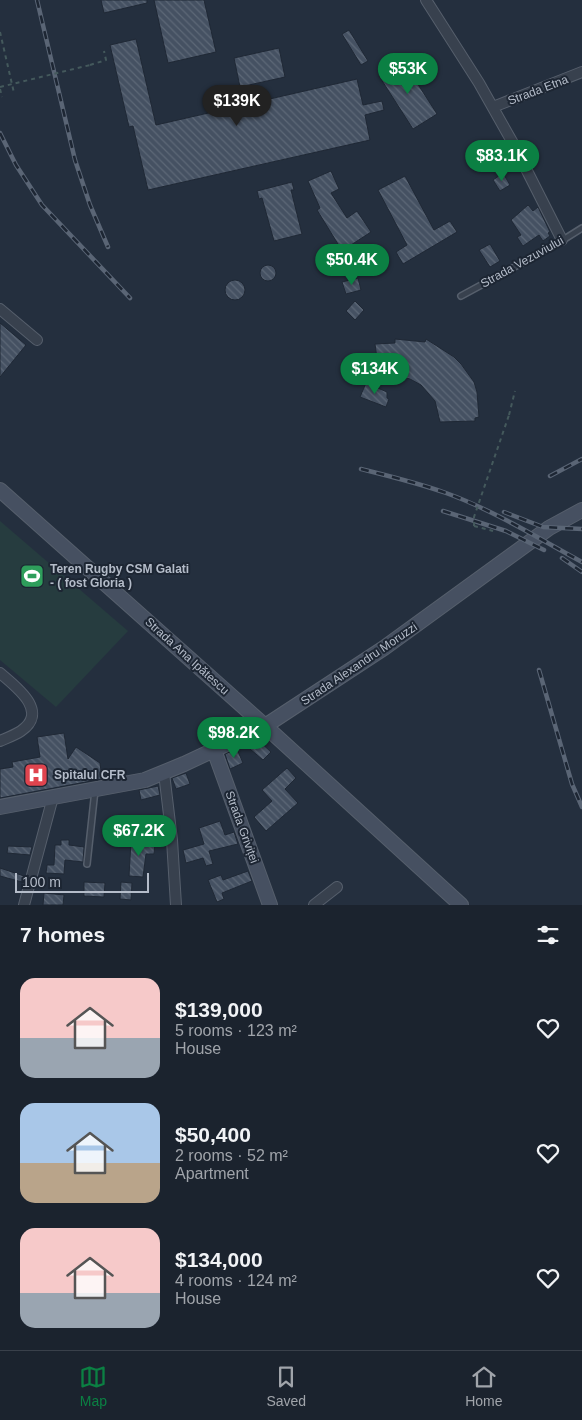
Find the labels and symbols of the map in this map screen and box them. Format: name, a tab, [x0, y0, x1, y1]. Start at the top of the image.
pin: $53K	[378, 52, 438, 95]
street label: Strada Etna	[506, 72, 570, 108]
pin: $139K	[202, 84, 272, 127]
pin: $83.1K	[461, 140, 543, 182]
street label: Strada Vezuviului	[478, 233, 566, 291]
pin: $50.4K	[311, 244, 393, 286]
pin: $134K	[340, 352, 410, 395]
place label: Teren Rugby CSM Galati - ( fost Gloria )	[50, 562, 189, 590]
sports icon: Teren Rugby CSM Galati - ( fost Gloria )	[19, 563, 45, 589]
street label: Strada Ana Ipătescu	[142, 615, 232, 697]
street label: Strada Alexandru Moruzzi	[298, 620, 420, 708]
pin: $98.2K	[193, 716, 275, 759]
hospital icon: Spitalul CFR	[23, 762, 49, 788]
place label: Spitalul CFR	[54, 768, 126, 782]
street label: Strada Griviței	[222, 789, 262, 865]
pin: $67.2K	[98, 814, 180, 857]
scale bar	[15, 870, 149, 893]

